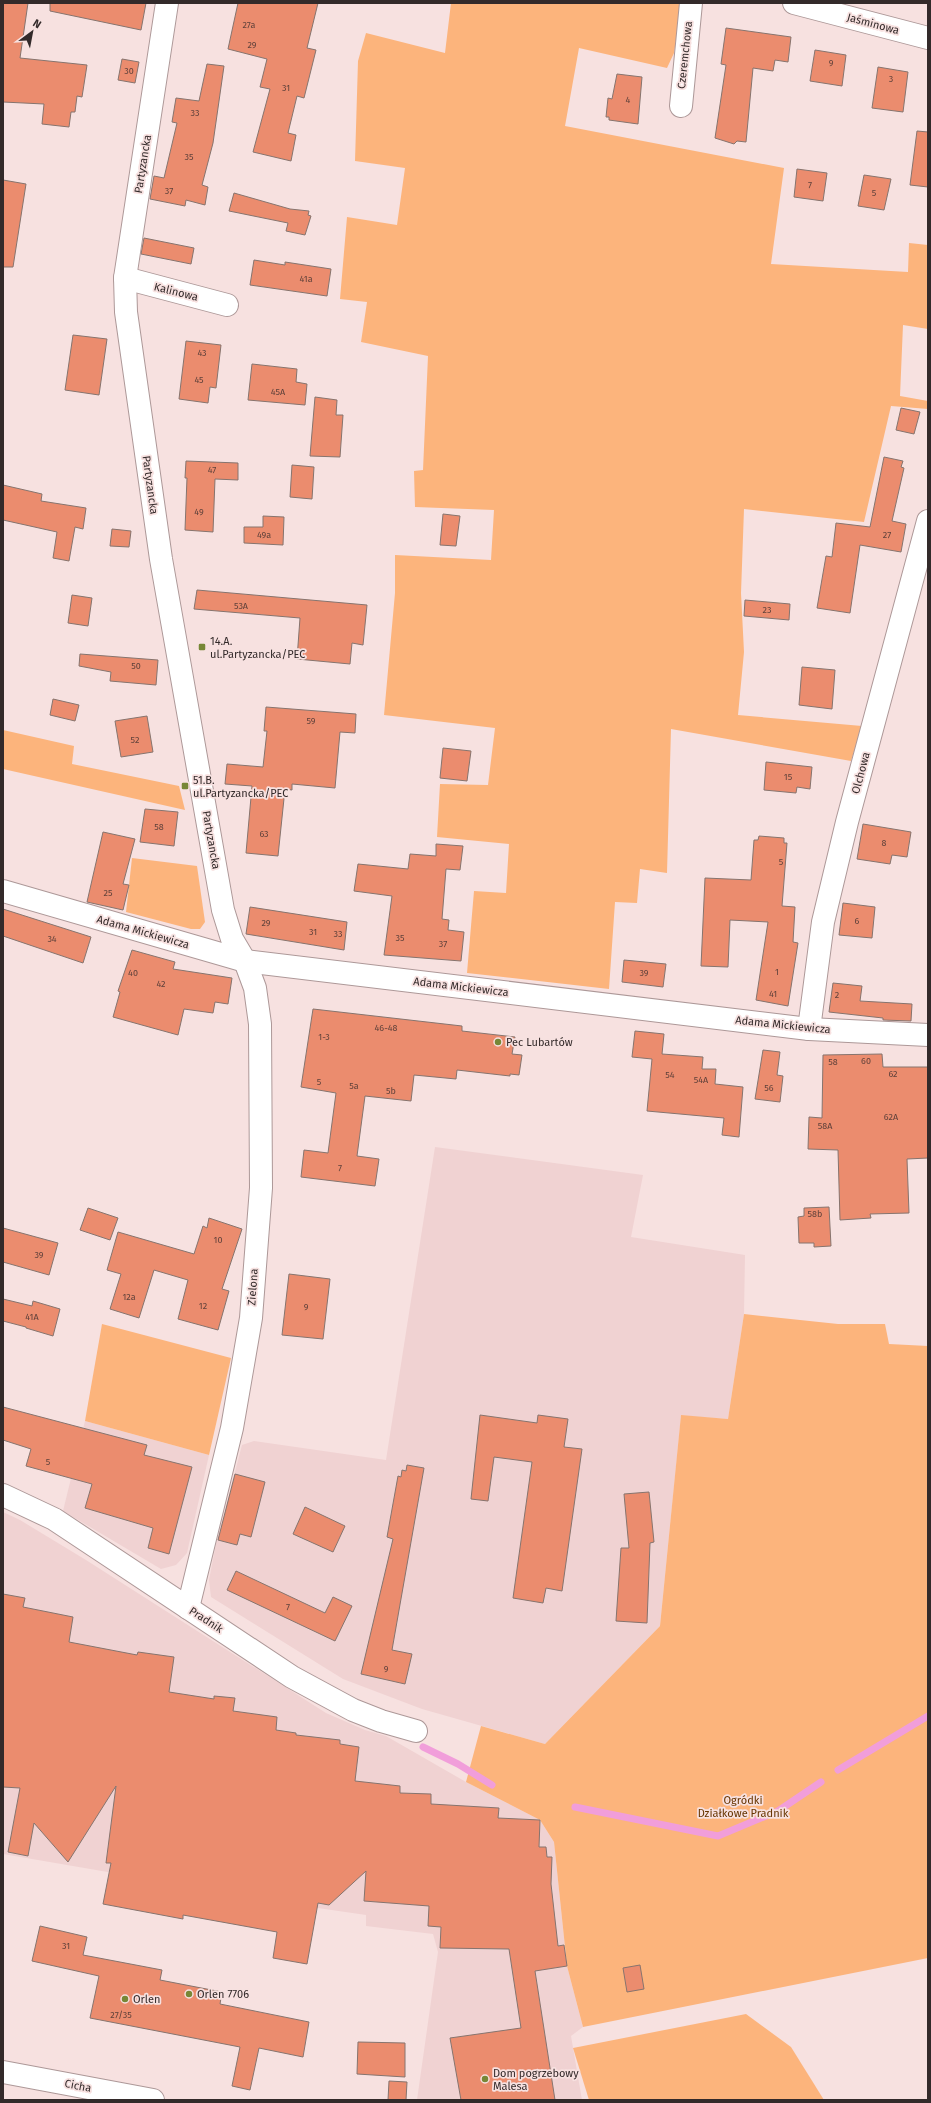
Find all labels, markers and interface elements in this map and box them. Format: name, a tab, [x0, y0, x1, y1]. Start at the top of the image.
street label: Jaśminowa	[845, 11, 901, 37]
north arrow	[12, 12, 52, 52]
text: N	[30, 16, 44, 31]
house number: 27a	[243, 20, 256, 30]
street label: Czeremchowa	[675, 20, 695, 90]
house number: 29	[247, 40, 257, 50]
house number: 9	[829, 58, 834, 68]
house number: 30	[124, 66, 134, 76]
house number: 3	[889, 74, 893, 84]
house number: 31	[282, 83, 290, 93]
house number: 4	[626, 95, 631, 105]
house number: 33	[191, 108, 199, 118]
street label: Partyzancka	[132, 134, 154, 194]
house number: 35	[184, 152, 194, 162]
house number: 7	[808, 180, 812, 190]
house number: 37	[165, 186, 173, 196]
house number: 5	[872, 188, 877, 198]
house number: 41a	[299, 274, 313, 284]
street label: Kalinowa	[152, 280, 200, 304]
house number: 43	[197, 348, 207, 358]
house number: 45	[194, 375, 204, 385]
house number: 45A	[271, 387, 286, 397]
street label: Partyzancka	[139, 455, 161, 515]
house number: 47	[208, 465, 216, 475]
house number: 49	[194, 507, 204, 517]
house number: 49a	[257, 530, 271, 540]
house number: 27	[883, 530, 891, 540]
house number: 53A	[234, 601, 249, 611]
house number: 23	[763, 605, 771, 615]
place label: 14.A. ul.Partyzancka/PEC	[210, 635, 305, 661]
marker: 14.A. ul.Partyzancka/PEC	[197, 642, 207, 652]
house number: 50	[131, 661, 141, 671]
house number: 59	[306, 716, 316, 726]
house number: 52	[131, 735, 139, 745]
street label: Olchowa	[849, 751, 873, 795]
house number: 15	[784, 772, 793, 782]
place label: 51.B. ul.Partyzancka/PEC	[193, 774, 288, 800]
marker: 51.B. ul.Partyzancka/PEC	[180, 781, 190, 791]
street label: Partyzancka	[199, 810, 223, 870]
house number: 58	[154, 822, 164, 832]
house number: 63	[259, 829, 269, 839]
house number: 8	[882, 838, 887, 848]
house number: 5	[779, 857, 784, 867]
house number: 25	[104, 888, 113, 898]
street label: Adama Mickiewicza	[95, 913, 191, 951]
house number: 6	[855, 916, 860, 926]
house number: 29	[261, 918, 271, 928]
house number: 31	[309, 927, 317, 937]
house number: 33	[334, 929, 342, 939]
house number: 35	[395, 933, 405, 943]
house number: 34	[47, 934, 57, 944]
house number: 37	[439, 939, 447, 949]
house number: 1	[775, 967, 779, 977]
house number: 40	[128, 968, 138, 978]
house number: 39	[639, 968, 649, 978]
street label: Adama Mickiewicza	[413, 975, 509, 999]
house number: 42	[156, 979, 166, 989]
house number: 41	[769, 989, 777, 999]
house number: 2	[835, 990, 839, 1000]
street label: Adama Mickiewicza	[735, 1014, 831, 1036]
house number: 46-48	[375, 1023, 397, 1033]
house number: 1-3	[318, 1032, 330, 1042]
place label: Pec Lubartów	[506, 1036, 573, 1049]
marker: Pec Lubartów	[493, 1037, 503, 1047]
house number: 60	[861, 1056, 871, 1066]
house number: 58	[828, 1057, 838, 1067]
house number: 62	[888, 1069, 898, 1079]
house number: 54	[665, 1070, 675, 1080]
house number: 54A	[694, 1075, 709, 1085]
house number: 5	[317, 1077, 322, 1087]
house number: 5a	[349, 1081, 359, 1091]
house number: 56	[764, 1083, 774, 1093]
house number: 5b	[386, 1086, 396, 1096]
house number: 62A	[884, 1112, 899, 1122]
house number: 58A	[818, 1121, 833, 1131]
house number: 7	[338, 1163, 342, 1173]
house number: 58b	[808, 1209, 822, 1219]
house number: 10	[214, 1235, 222, 1245]
house number: 39	[34, 1250, 44, 1260]
street label: Zielona	[245, 1268, 261, 1306]
house number: 12a	[122, 1292, 136, 1302]
house number: 12	[199, 1301, 207, 1311]
house number: 9	[304, 1302, 309, 1312]
house number: 41A	[25, 1312, 39, 1322]
house number: 5	[46, 1457, 51, 1467]
house number: 7	[286, 1602, 290, 1612]
street label: Pradnik	[187, 1604, 226, 1636]
house number: 9	[384, 1664, 389, 1674]
park label: Ogródki Działkowe Pradnik	[698, 1794, 789, 1820]
house number: 31	[62, 1941, 70, 1951]
place label: Orlen 7706	[197, 1988, 249, 2001]
marker: Orlen 7706	[184, 1989, 194, 1999]
place label: Orlen	[133, 1993, 160, 2006]
marker: Orlen	[120, 1994, 130, 2004]
house number: 27/35	[110, 2010, 132, 2020]
place label: Dom pogrzebowy Malesa	[493, 2067, 579, 2093]
marker: Dom pogrzebowy Malesa	[480, 2074, 490, 2084]
street label: Cicha	[64, 2077, 92, 2095]

